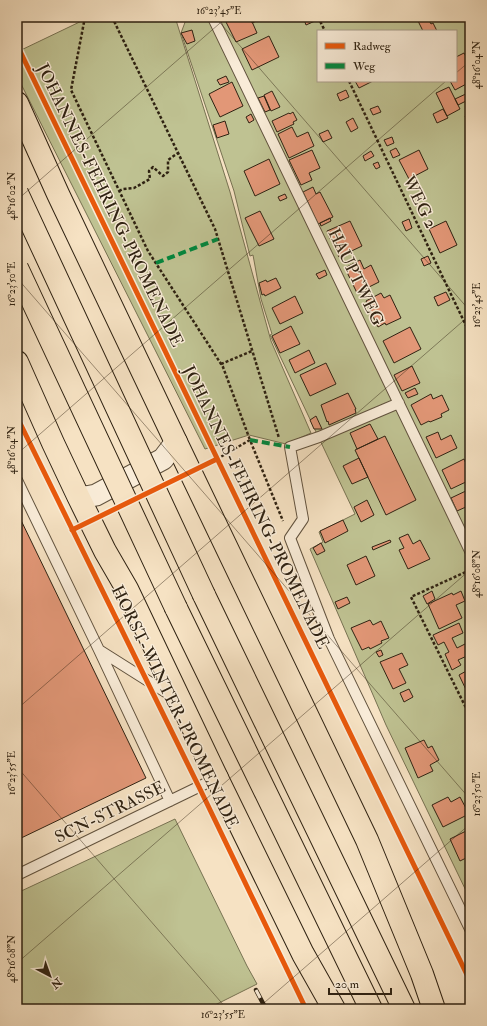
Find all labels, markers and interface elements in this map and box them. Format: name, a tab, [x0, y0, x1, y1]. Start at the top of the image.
text: 16°23'45"E	[197, 5, 241, 17]
legend	[317, 30, 457, 82]
text: Radweg	[353, 39, 392, 54]
text: 48°16'04"N	[471, 41, 483, 89]
street label: JOHANNES-FEHRING-PROMENADE	[31, 59, 188, 351]
text: Weg	[352, 59, 376, 74]
street label: WEG 2	[398, 171, 442, 232]
text: 48°16'02"N	[6, 172, 18, 220]
street label: HAUPTWEG	[323, 225, 389, 329]
text: 16°23'50"E	[6, 262, 18, 306]
text: 16°23'45"E	[471, 283, 483, 327]
street label: JOHANNES-FEHRING-PROMENADE	[177, 361, 334, 653]
text: 48°16'04"N	[6, 426, 18, 474]
text: 48°16'08"N	[471, 550, 483, 598]
street label: HORST-WINTER-PROMENADE	[107, 582, 243, 832]
text: 16°23'55"E	[6, 751, 18, 795]
text: 16°23'50"E	[471, 772, 483, 816]
street label: SCN-STRASSE	[51, 776, 169, 848]
text: 48°16'08"N	[6, 935, 18, 983]
north arrow	[30, 956, 70, 996]
scale bar	[329, 970, 391, 996]
text: N	[47, 974, 65, 992]
text: 20 m	[335, 977, 360, 992]
text: 16°23'55"E	[201, 1009, 245, 1021]

